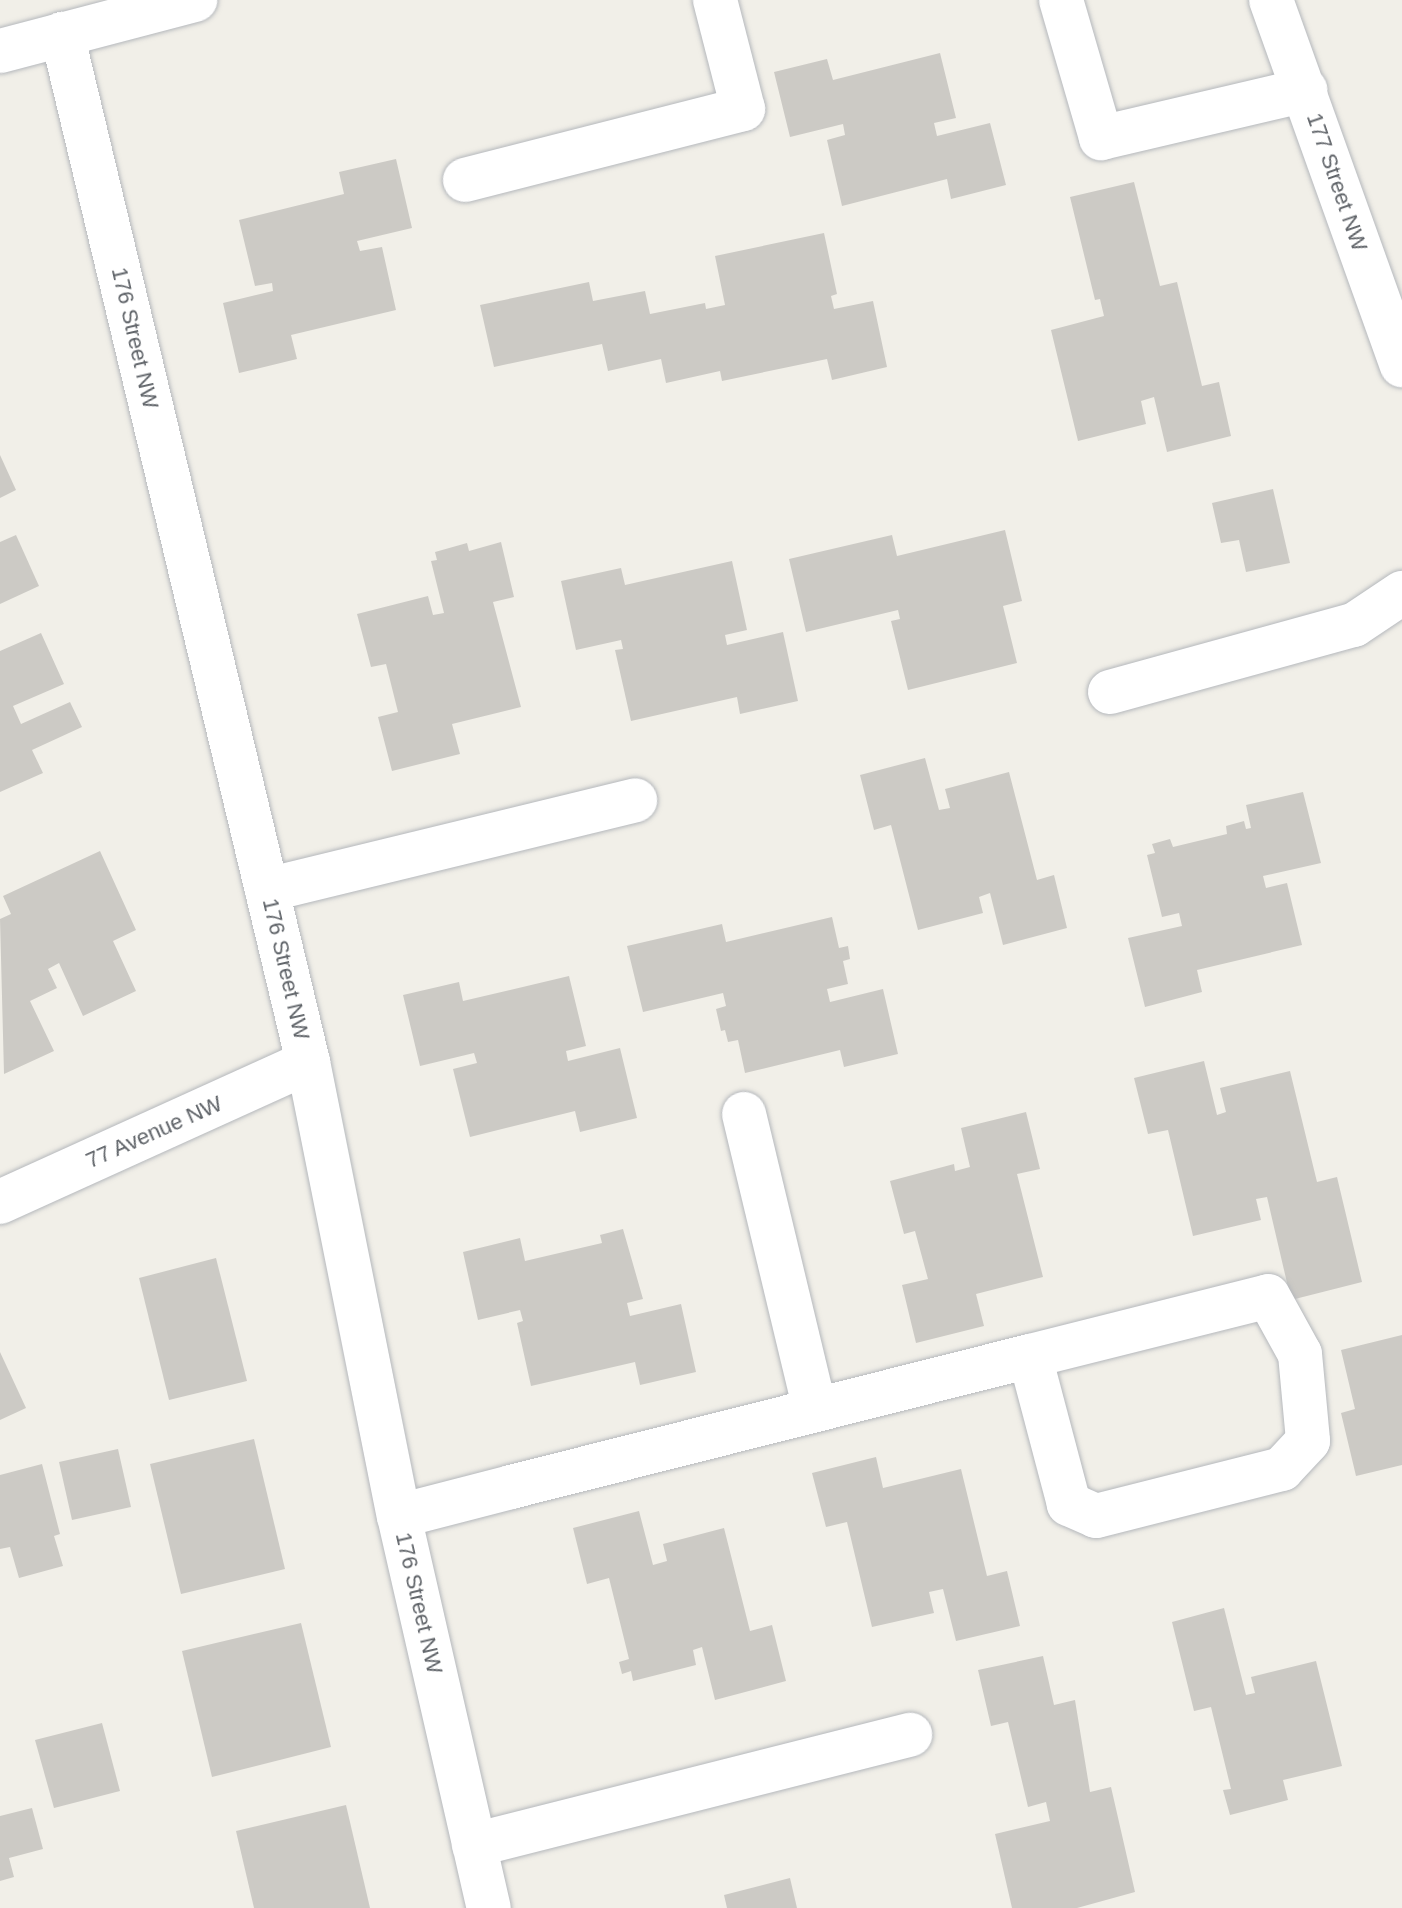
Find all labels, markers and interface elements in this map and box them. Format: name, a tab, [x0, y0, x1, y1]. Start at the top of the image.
street label: 177 Street NW	[1301, 109, 1373, 255]
street label: 176 Street NW	[106, 265, 164, 411]
street label: 176 Street NW	[257, 896, 315, 1042]
street label: 77 Avenue NW	[81, 1090, 227, 1174]
street label: 176 Street NW	[390, 1530, 448, 1676]

